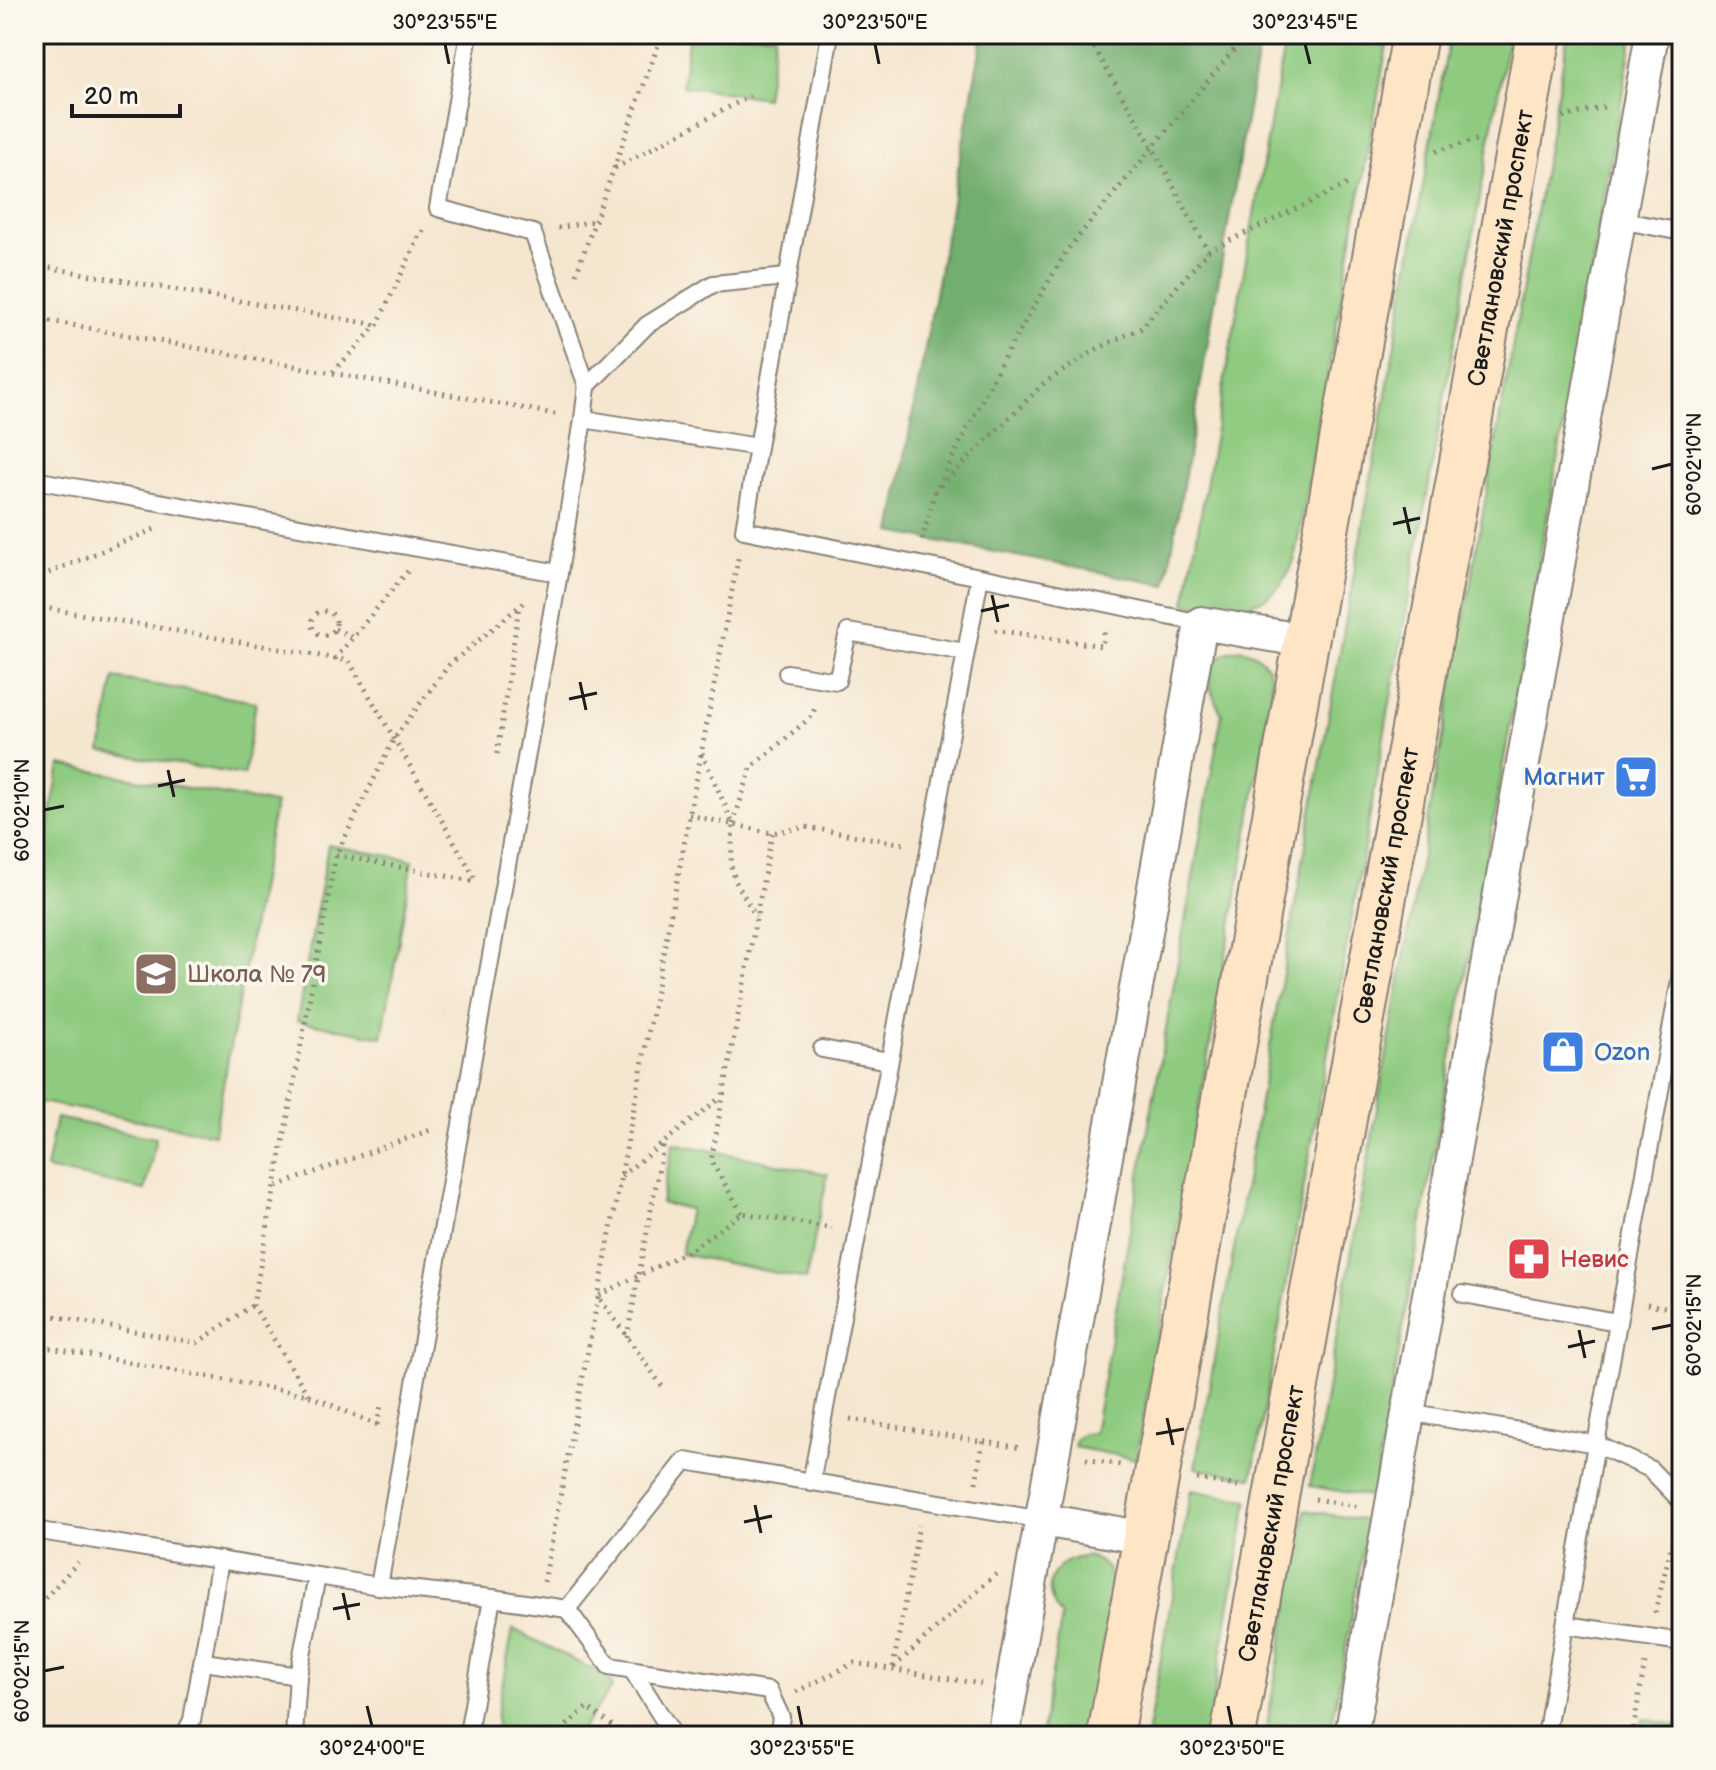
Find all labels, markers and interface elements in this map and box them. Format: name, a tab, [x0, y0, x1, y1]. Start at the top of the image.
text: 30°23'55"E	[392, 11, 498, 35]
text: 30°23'50"E	[822, 11, 928, 35]
text: 30°23'45"E	[1252, 11, 1358, 35]
scale bar	[72, 68, 180, 118]
text: 20 m	[84, 82, 139, 111]
street label: Светлановский проспект	[1462, 107, 1540, 389]
text: 60°02'10"N	[1683, 412, 1707, 516]
street label: Светлановский проспект	[1347, 745, 1426, 1027]
supermarket icon: Магнит	[1612, 753, 1660, 801]
text: 60°02'10"N	[11, 758, 35, 862]
place label: Магнит	[1523, 763, 1605, 792]
school or university icon: Школа № 79	[132, 950, 180, 998]
place label: Школа № 79	[187, 960, 326, 989]
shop icon: Ozon	[1539, 1028, 1587, 1076]
place label: Ozon	[1594, 1038, 1650, 1067]
pharmacy icon: Невис	[1505, 1235, 1553, 1283]
place label: Невис	[1560, 1245, 1629, 1274]
text: 60°02'15"N	[1683, 1274, 1707, 1376]
street label: Светлановский проспект	[1233, 1383, 1311, 1664]
text: 60°02'15"N	[11, 1620, 35, 1722]
text: 30°24'00"E	[319, 1737, 425, 1761]
text: 30°23'55"E	[749, 1737, 855, 1761]
text: 30°23'50"E	[1179, 1737, 1285, 1761]

